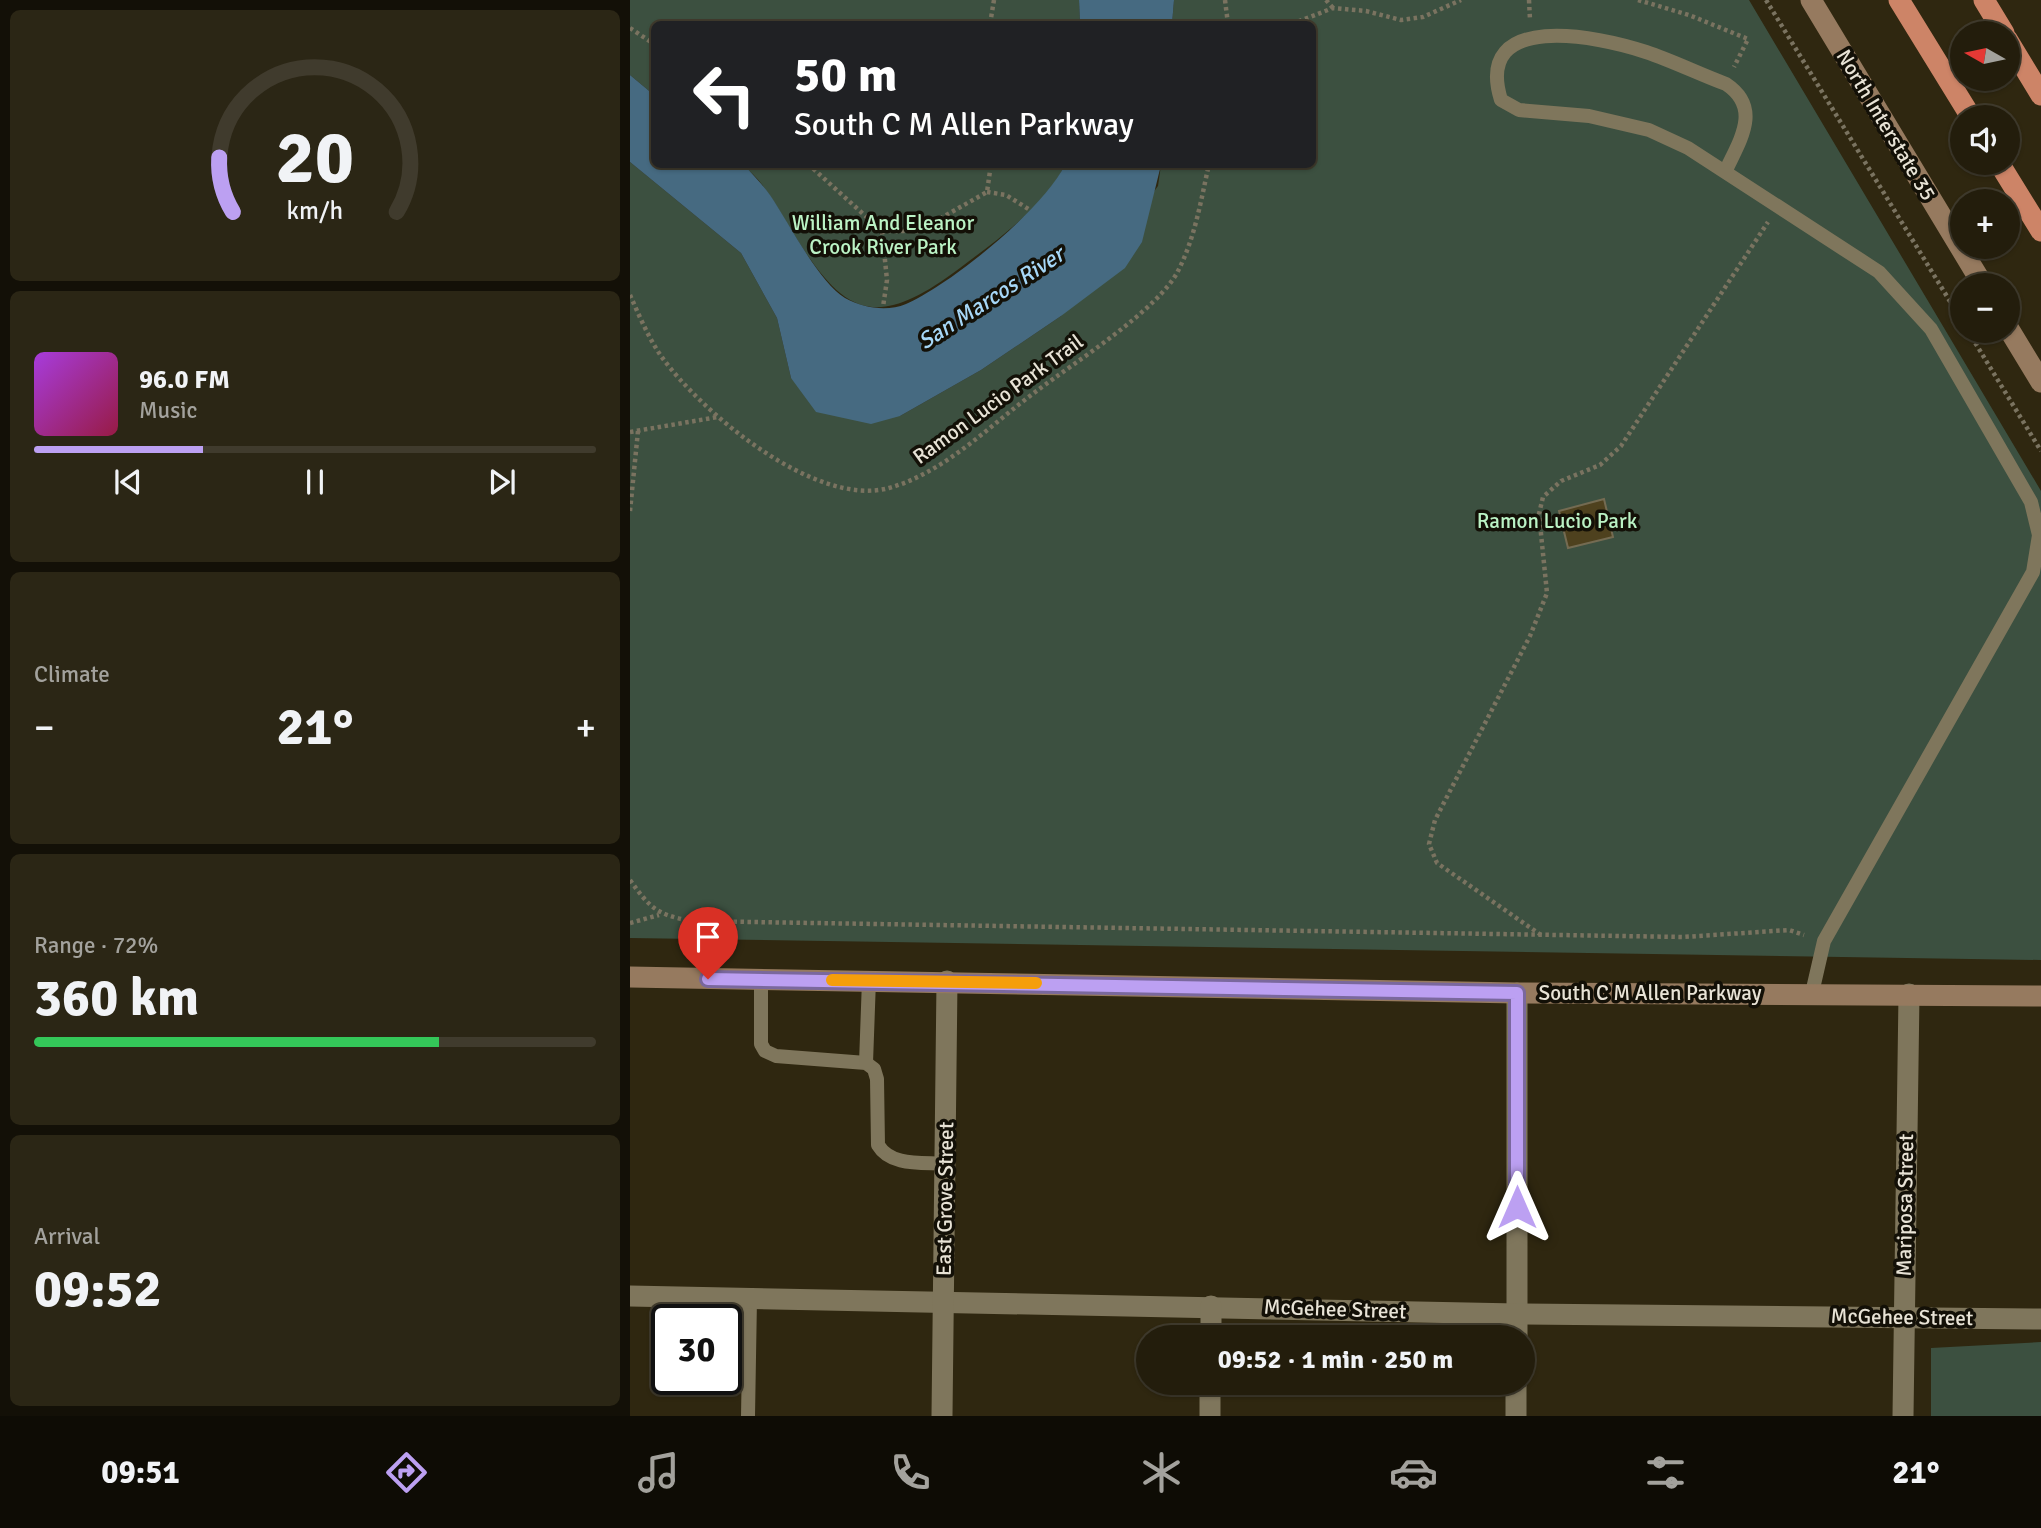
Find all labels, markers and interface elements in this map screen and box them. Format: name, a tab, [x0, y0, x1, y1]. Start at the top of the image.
north arrow	[1950, 21, 2020, 91]
map controls	[1950, 21, 2020, 343]
text: 50 m	[794, 45, 897, 105]
street label: North Interstate 35	[1831, 45, 1941, 205]
icon: left	[679, 49, 770, 140]
text: South C M Allen Parkway	[794, 105, 1134, 144]
button: sound	[1950, 105, 2020, 175]
text: 20	[276, 114, 354, 203]
button: +	[1950, 189, 2020, 259]
text: km/h	[287, 194, 343, 225]
park label: William And Eleanor Crook River Park	[792, 210, 974, 260]
water label: San Marcos River	[913, 238, 1072, 356]
button: −	[1950, 273, 2020, 343]
street label: Ramon Lucio Park Trail	[908, 328, 1088, 470]
text: 96.0 FM	[139, 364, 230, 396]
text: Music	[139, 396, 197, 425]
icon: previous	[109, 463, 147, 501]
icon: pause	[296, 463, 334, 501]
icon: next	[483, 463, 521, 501]
park label: Ramon Lucio Park	[1477, 508, 1638, 534]
text: Climate	[34, 660, 110, 689]
text: 21°	[277, 695, 353, 759]
text: −	[34, 704, 55, 751]
text: +	[575, 704, 596, 751]
pin	[678, 907, 738, 979]
icon: arrive	[689, 918, 727, 956]
text: Range · 72%	[34, 931, 158, 960]
text: 360 km	[34, 966, 199, 1030]
street label: South C M Allen Parkway	[1539, 980, 1762, 1006]
street label: East Grove Street	[931, 1122, 959, 1276]
street label: Mariposa Street	[1891, 1133, 1919, 1277]
position arrow	[1480, 1170, 1554, 1244]
text: Arrival	[34, 1222, 100, 1251]
text: 09:52	[34, 1257, 162, 1321]
street label: McGehee Street	[1263, 1294, 1407, 1324]
street label: McGehee Street	[1830, 1303, 1974, 1331]
speed limit sign: 30	[651, 1304, 742, 1395]
text: 09:52 · 1 min · 250 m	[1218, 1344, 1453, 1376]
icon: directions	[382, 1448, 431, 1497]
icon: music	[634, 1448, 683, 1497]
icon: phone	[886, 1448, 935, 1497]
icon: climate	[1137, 1448, 1186, 1497]
icon: car	[1389, 1448, 1438, 1497]
icon: filters	[1641, 1448, 1690, 1497]
text: 09:51	[101, 1453, 180, 1492]
text: 21°	[1892, 1453, 1940, 1492]

